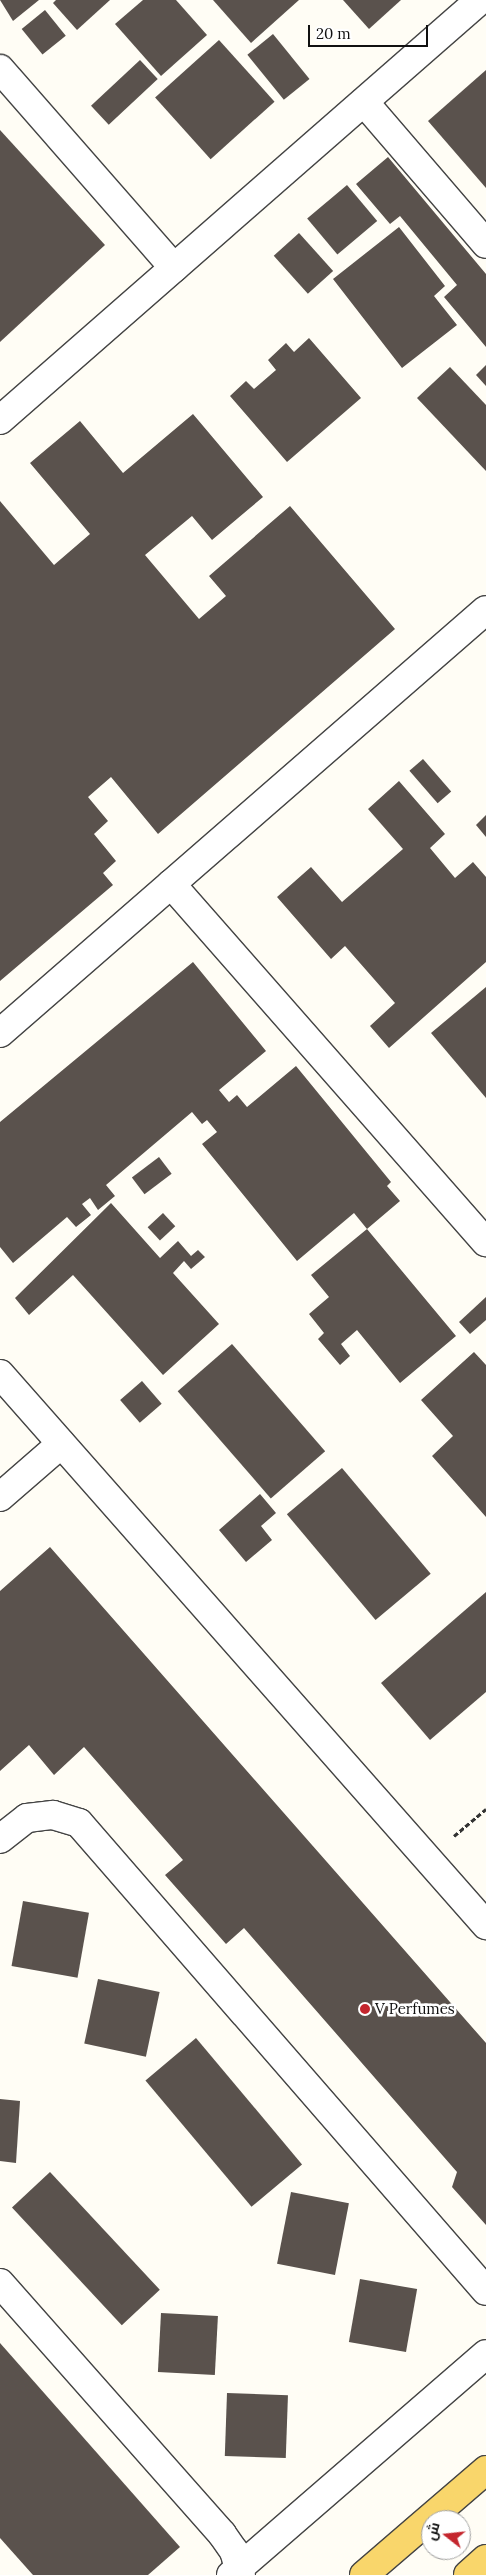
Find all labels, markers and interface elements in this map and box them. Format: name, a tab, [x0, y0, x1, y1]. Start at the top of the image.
scale bar	[311, 15, 431, 47]
text: 20 m	[316, 24, 351, 43]
place label: V Perfumes	[375, 2000, 455, 2018]
marker: V Perfumes	[359, 2003, 371, 2015]
north arrow	[421, 2510, 471, 2560]
text: ش	[421, 2520, 444, 2542]

